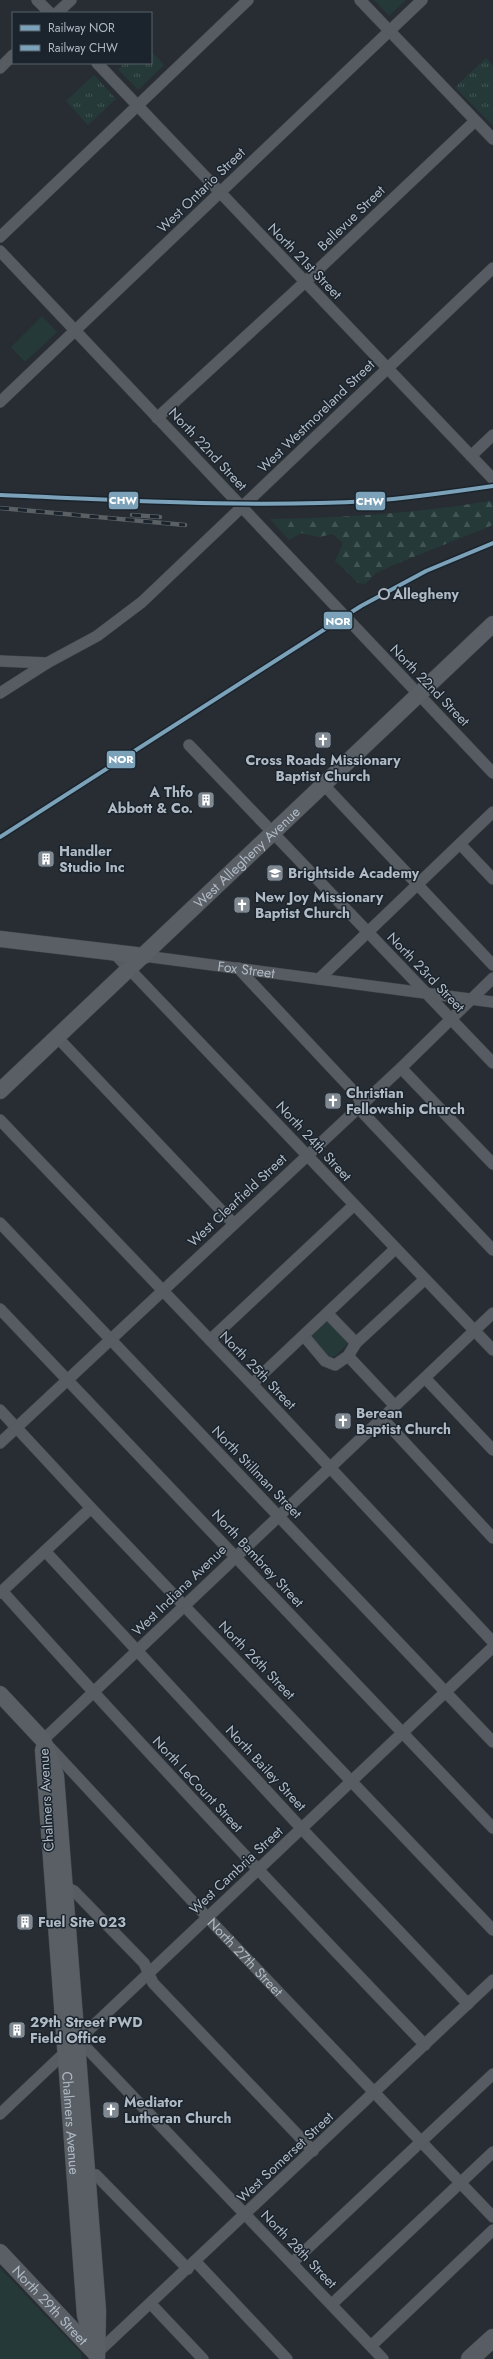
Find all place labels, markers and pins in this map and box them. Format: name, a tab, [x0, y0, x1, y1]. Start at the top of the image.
place label: Allegheny	[392, 584, 459, 604]
marker: Allegheny	[378, 588, 390, 600]
church icon: Cross Roads Missionary Baptist Church	[313, 730, 333, 750]
place label: Cross Roads Missionary Baptist Church	[246, 750, 401, 786]
place label: A Thfo Abbott & Co.	[106, 782, 193, 818]
building icon: A Thfo Abbott & Co.	[196, 790, 216, 810]
place label: Handler Studio Inc	[59, 841, 125, 877]
building icon: Handler Studio Inc	[36, 849, 56, 869]
school or university icon: Brightside Academy	[265, 863, 285, 883]
place label: Brightside Academy	[288, 863, 420, 883]
place label: New Joy Missionary Baptist Church	[255, 887, 384, 923]
church icon: New Joy Missionary Baptist Church	[232, 895, 252, 915]
place label: Christian Fellowship Church	[346, 1083, 465, 1119]
church icon: Christian Fellowship Church	[323, 1091, 343, 1111]
place label: Berean Baptist Church	[356, 1403, 451, 1439]
church icon: Berean Baptist Church	[333, 1411, 353, 1431]
building icon: Fuel Site 023	[15, 1912, 35, 1932]
place label: Fuel Site 023	[38, 1912, 126, 1932]
place label: 29th Street PWD Field Office	[30, 2012, 143, 2048]
building icon: 29th Street PWD Field Office	[7, 2020, 27, 2040]
place label: Mediator Lutheran Church	[124, 2092, 231, 2128]
church icon: Mediator Lutheran Church	[101, 2100, 121, 2120]

